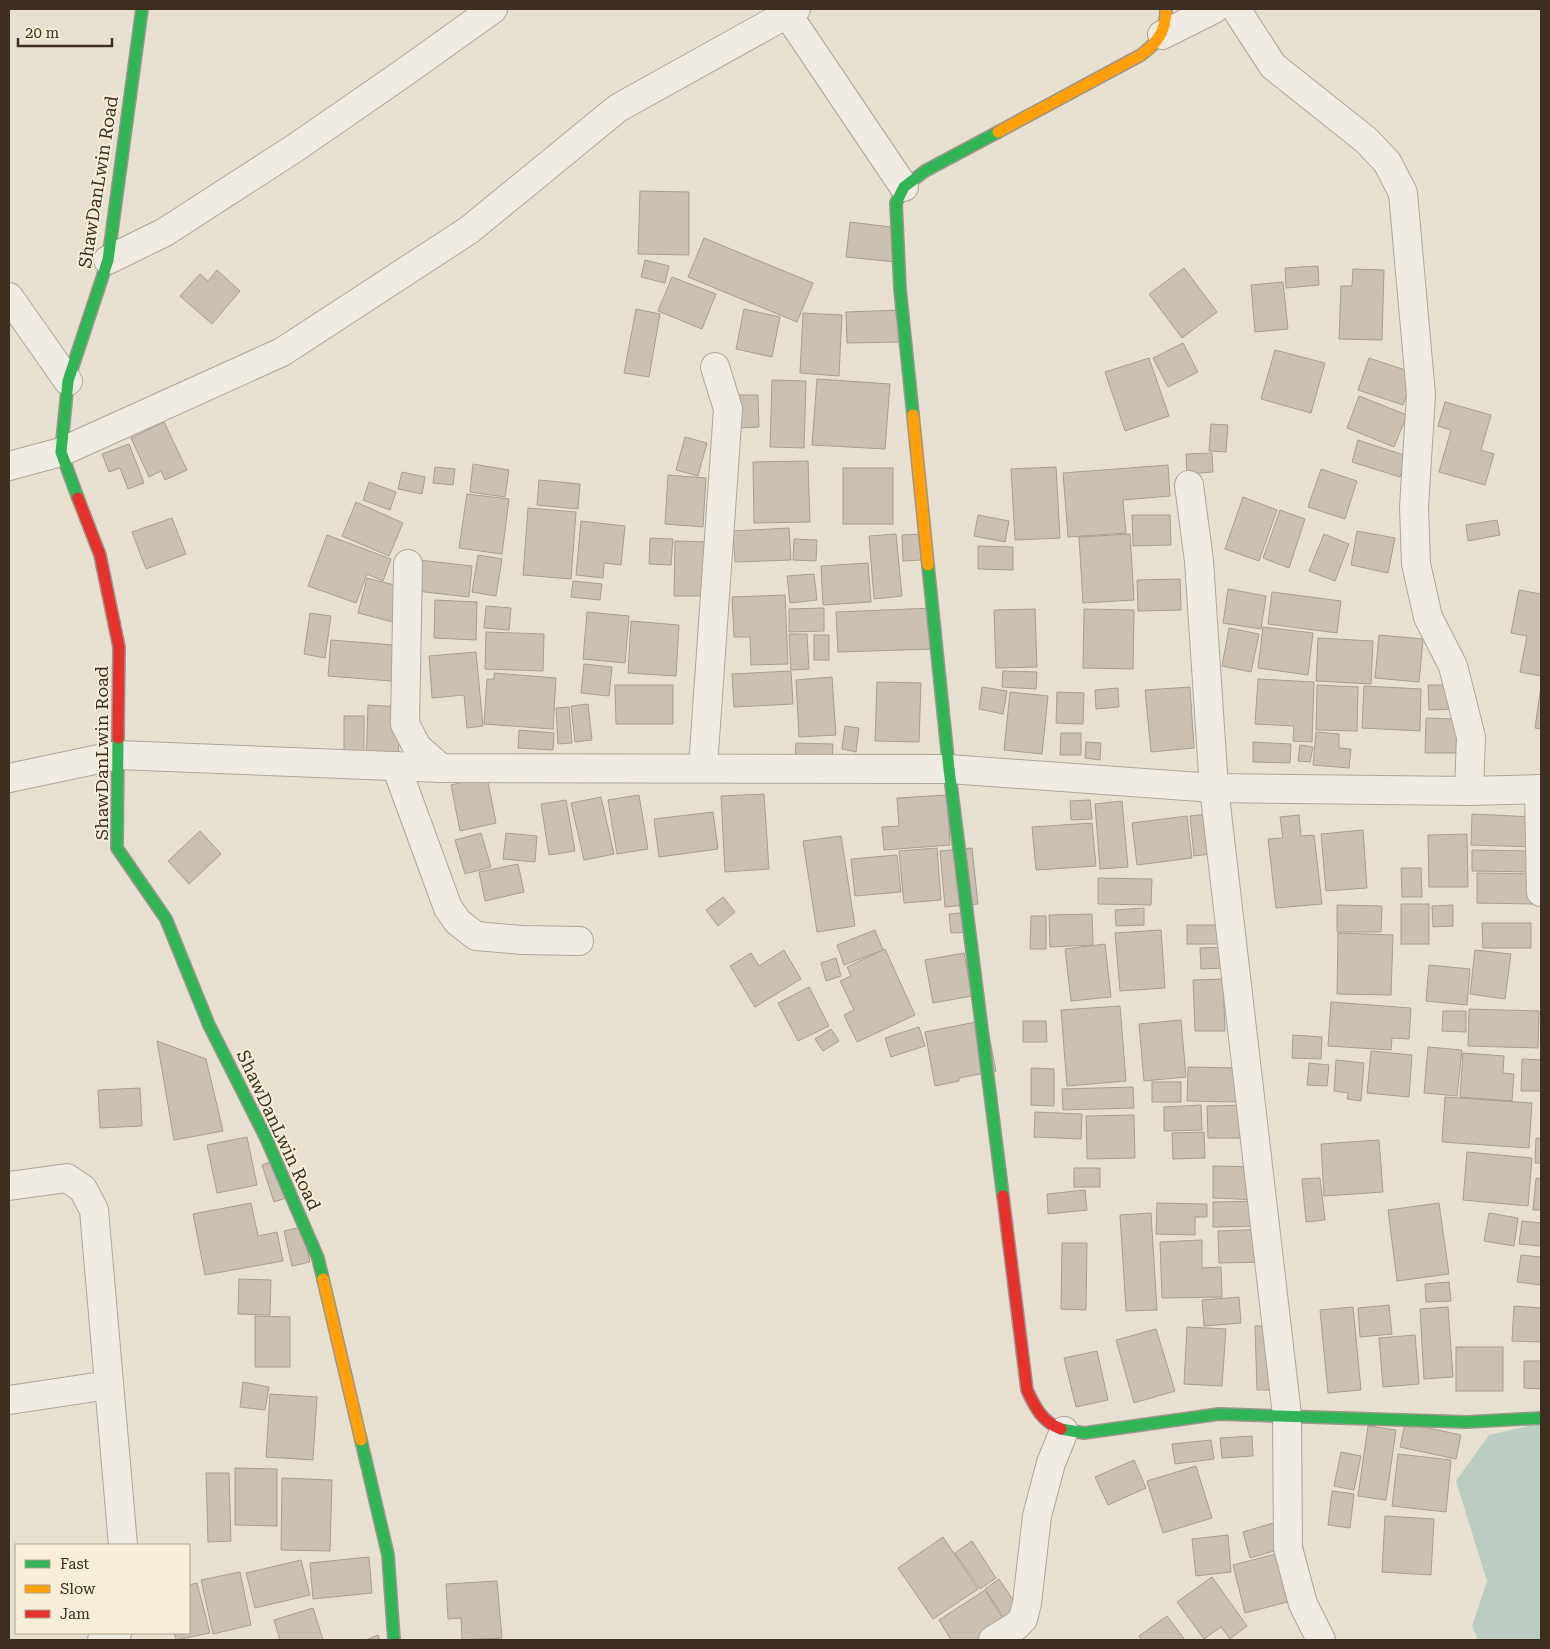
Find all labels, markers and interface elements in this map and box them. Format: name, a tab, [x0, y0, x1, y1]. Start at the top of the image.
scale bar	[18, 15, 111, 47]
text: 20 m	[25, 24, 60, 42]
street label: ShawDanLwin Road	[74, 94, 122, 270]
street label: ShawDanLwin Road	[91, 665, 112, 840]
street label: ShawDanLwin Road	[233, 1047, 326, 1214]
legend	[15, 1544, 190, 1634]
text: Fast	[60, 1555, 90, 1573]
text: Slow	[60, 1580, 96, 1598]
text: Jam	[60, 1605, 90, 1623]

